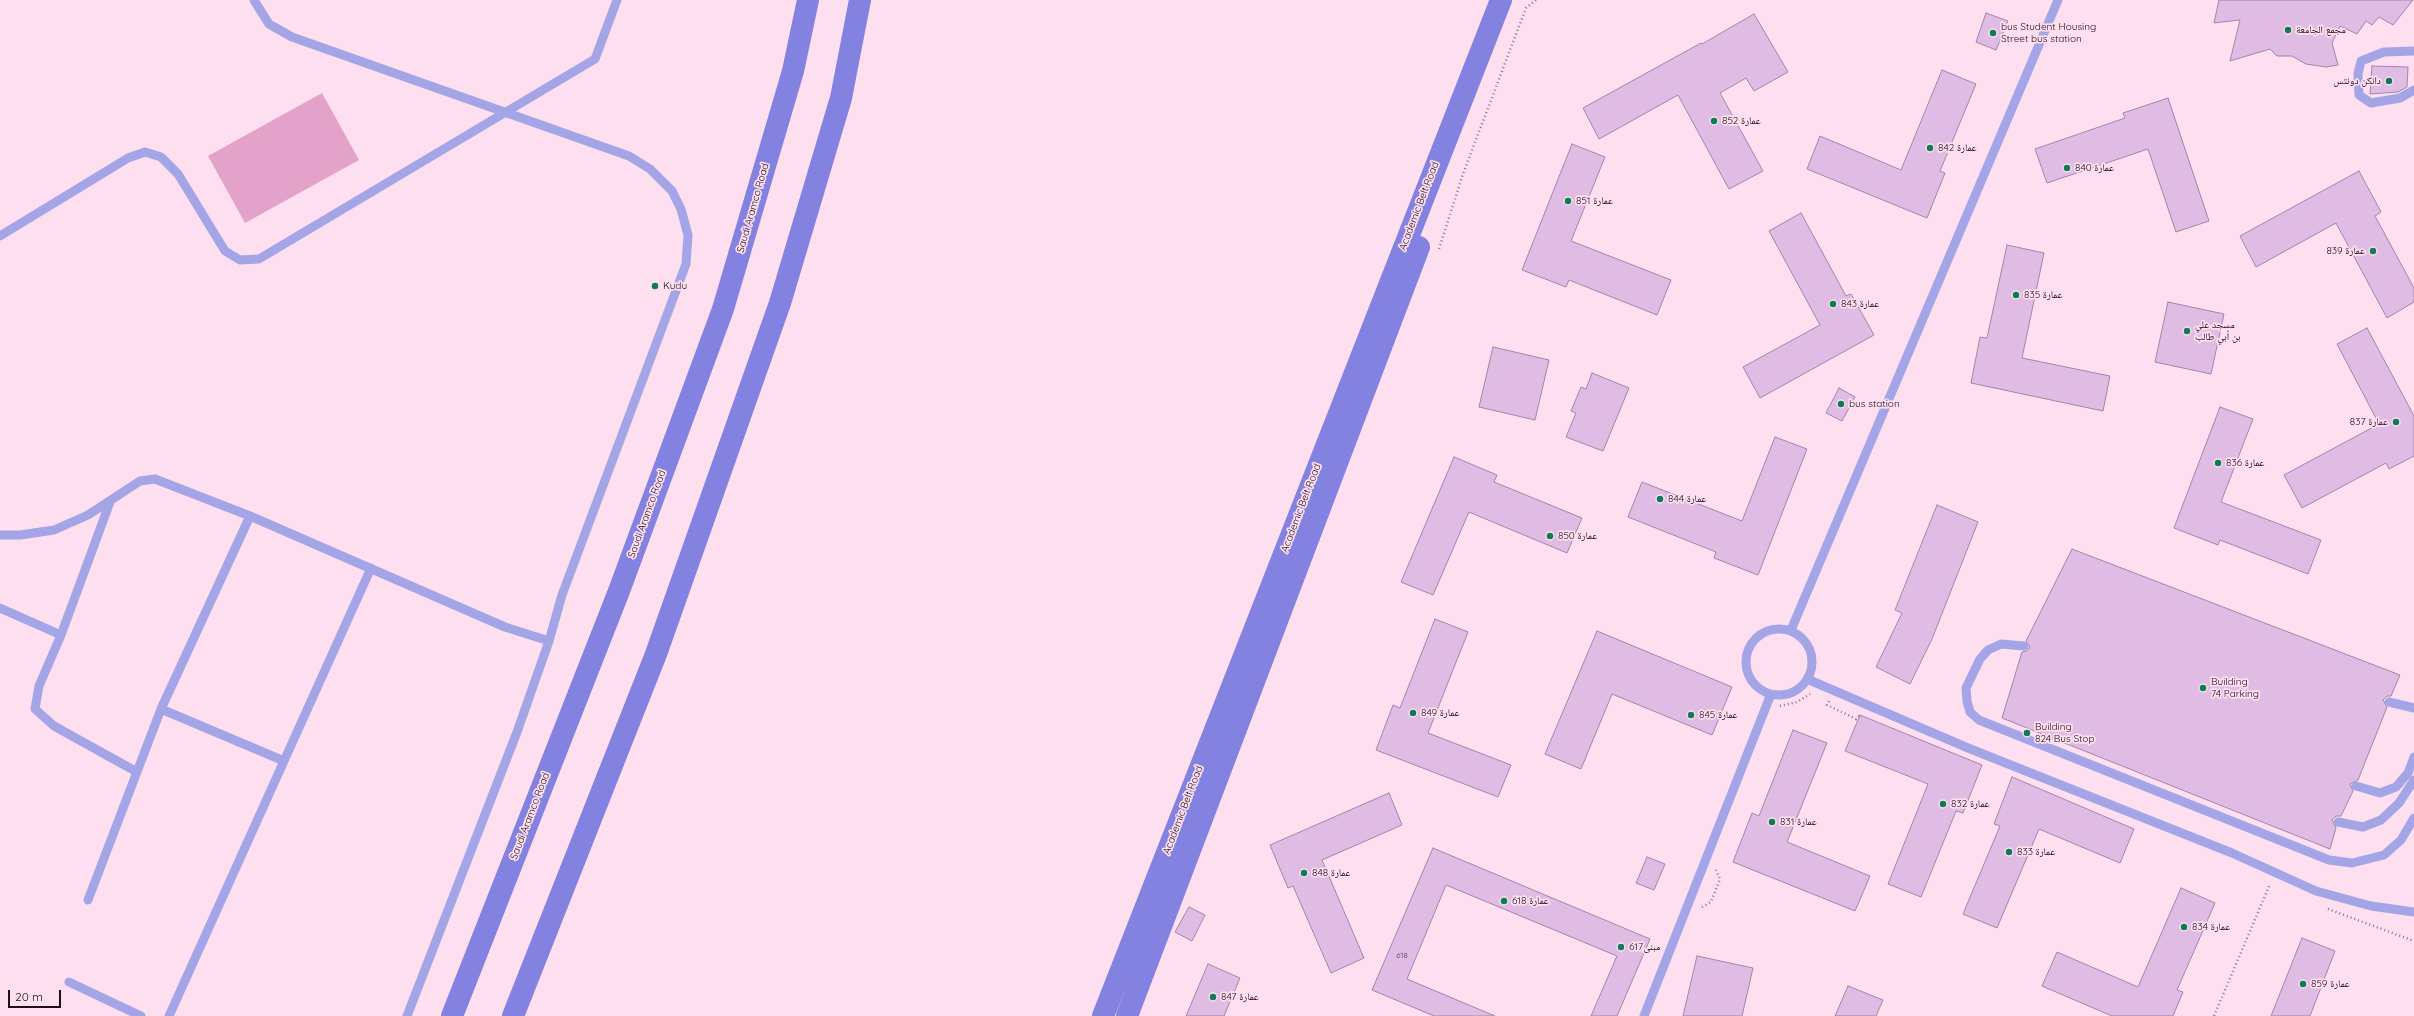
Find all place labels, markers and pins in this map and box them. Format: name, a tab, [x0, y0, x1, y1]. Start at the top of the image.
place label: bus Student Housing Street bus station	[2001, 21, 2096, 44]
place label: مجمع الجامعة	[2296, 24, 2346, 36]
marker: مجمع الجامعة	[2283, 25, 2293, 35]
marker: bus Student Housing Street bus station	[1988, 28, 1998, 38]
place label: دانكن دونتس	[2333, 75, 2381, 87]
marker: دانكن دونتس	[2384, 76, 2394, 86]
place label: عمارة 852	[1722, 115, 1761, 127]
marker: عمارة 852	[1709, 116, 1719, 126]
place label: عمارة 842	[1938, 142, 1977, 154]
marker: عمارة 842	[1925, 143, 1935, 153]
place label: عمارة 840	[2075, 162, 2114, 174]
marker: عمارة 840	[2062, 163, 2072, 173]
place label: عمارة 851	[1576, 195, 1613, 207]
marker: عمارة 851	[1563, 196, 1573, 206]
place label: عمارة 839	[2326, 245, 2365, 257]
marker: عمارة 839	[2368, 246, 2378, 256]
place label: Kudu	[663, 280, 687, 292]
marker: Kudu	[650, 281, 660, 291]
place label: عمارة 835	[2024, 289, 2062, 301]
marker: عمارة 835	[2011, 290, 2021, 300]
place label: عمارة 843	[1841, 298, 1879, 310]
marker: عمارة 843	[1828, 299, 1838, 309]
place label: مسجد علي بن أبي طالب	[2195, 319, 2240, 342]
marker: مسجد علي بن أبي طالب	[2182, 326, 2192, 336]
place label: bus station	[1849, 398, 1900, 410]
marker: bus station	[1836, 399, 1846, 409]
place label: عمارة 837	[2350, 416, 2388, 428]
marker: عمارة 837	[2391, 417, 2401, 427]
place label: عمارة 836	[2226, 457, 2264, 469]
marker: عمارة 836	[2213, 458, 2223, 468]
place label: عمارة 844	[1668, 493, 1706, 505]
marker: عمارة 844	[1655, 494, 1665, 504]
place label: عمارة 850	[1558, 530, 1597, 542]
marker: عمارة 850	[1545, 531, 1555, 541]
place label: Building 74 Parking	[2211, 676, 2259, 700]
marker: Building 74 Parking	[2198, 683, 2208, 693]
place label: عمارة 849	[1421, 707, 1459, 719]
marker: عمارة 849	[1408, 708, 1418, 718]
place label: عمارة 845	[1699, 709, 1738, 721]
marker: عمارة 845	[1686, 710, 1696, 720]
place label: Building 824 Bus Stop	[2035, 721, 2094, 744]
marker: Building 824 Bus Stop	[2022, 728, 2032, 738]
place label: عمارة 832	[1951, 798, 1990, 810]
marker: عمارة 832	[1938, 799, 1948, 809]
place label: عمارة 831	[1780, 816, 1817, 828]
marker: عمارة 831	[1767, 817, 1777, 827]
place label: عمارة 833	[2017, 846, 2055, 858]
marker: عمارة 833	[2004, 847, 2014, 857]
place label: عمارة 848	[1312, 867, 1350, 879]
marker: عمارة 848	[1299, 868, 1309, 878]
place label: عمارة 618	[1512, 895, 1549, 907]
marker: عمارة 618	[1499, 896, 1509, 906]
place label: عمارة 834	[2192, 921, 2230, 933]
marker: عمارة 834	[2179, 922, 2189, 932]
place label: مبنى617	[1629, 941, 1660, 953]
marker: مبنى617	[1616, 942, 1626, 952]
place label: عمارة 859	[2311, 978, 2350, 990]
marker: عمارة 859	[2298, 979, 2308, 989]
place label: عمارة 847	[1221, 991, 1259, 1003]
marker: عمارة 847	[1208, 992, 1218, 1002]

